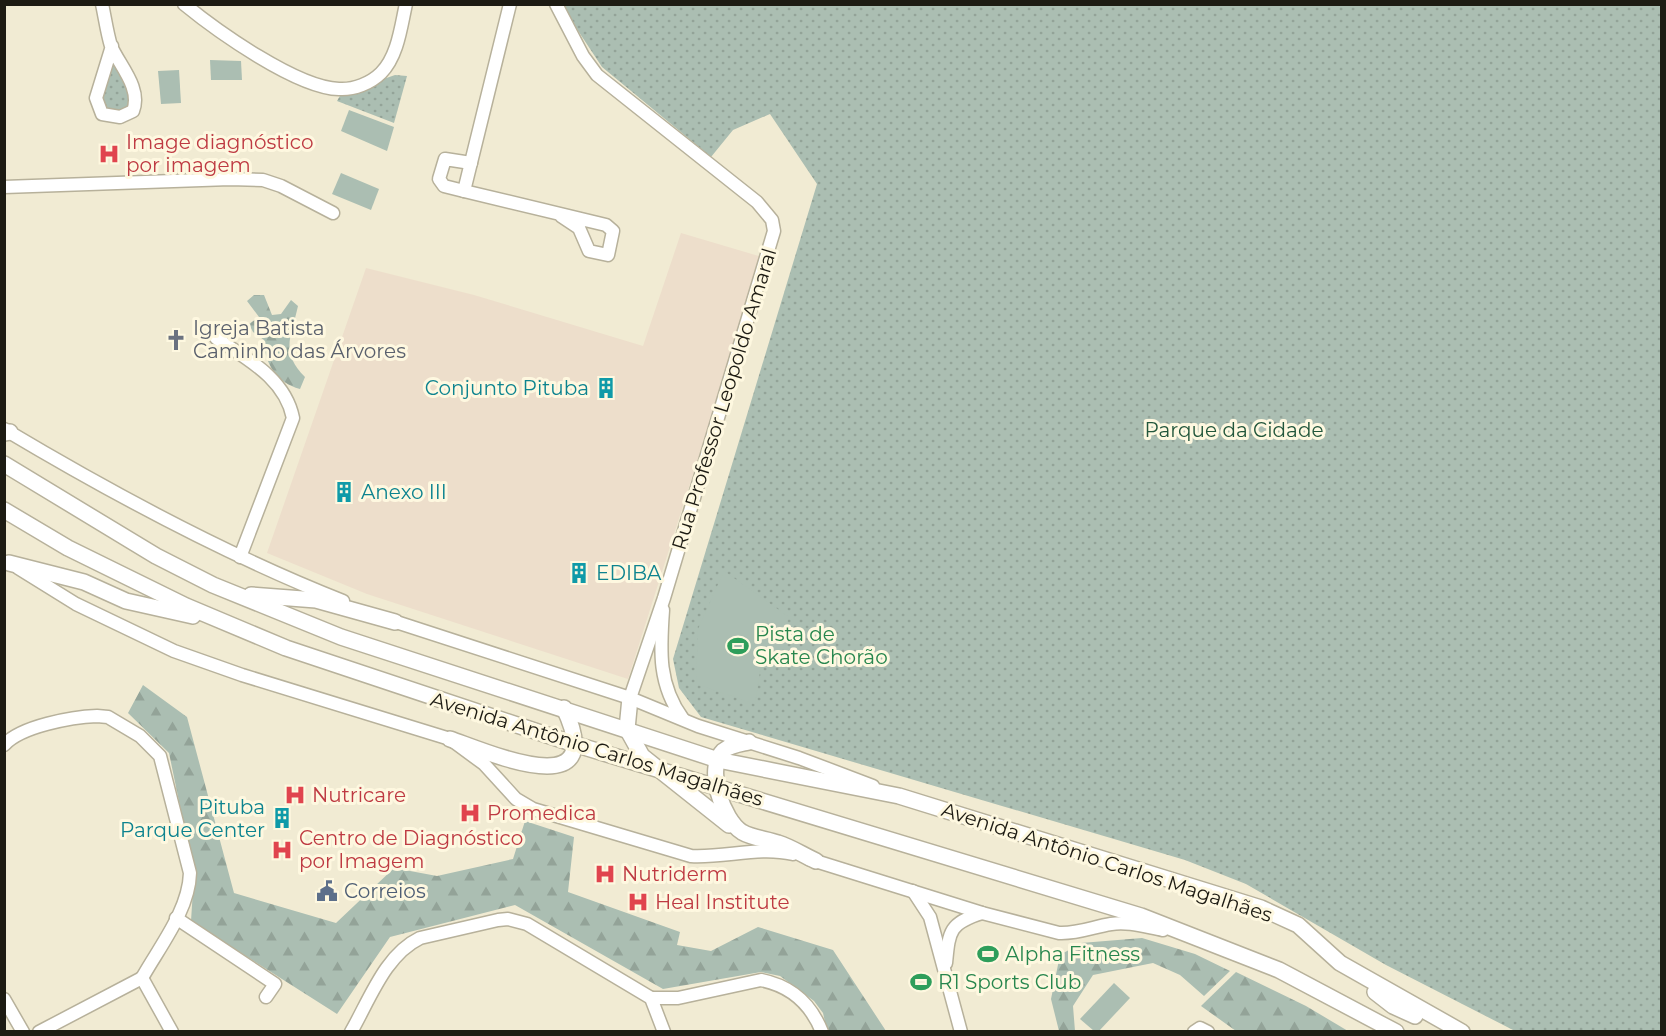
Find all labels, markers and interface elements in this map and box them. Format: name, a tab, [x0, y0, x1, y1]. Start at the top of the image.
place label: Image diagnóstico por imagem	[126, 130, 313, 177]
hospital icon: Image diagnóstico por imagem	[97, 142, 121, 166]
street label: Rua Professor Leopoldo Amaral	[667, 245, 781, 553]
place label: Igreja Batista Caminho das Árvores	[193, 316, 406, 363]
church icon: Igreja Batista Caminho das Árvores	[164, 328, 188, 352]
place label: Conjunto Pituba	[425, 376, 589, 400]
building icon: Conjunto Pituba	[594, 376, 618, 400]
park label: Parque da Cidade	[1144, 418, 1324, 442]
building icon: Anexo III	[332, 480, 356, 504]
place label: Anexo III	[361, 480, 447, 504]
building icon: EDIBA	[567, 561, 591, 585]
place label: EDIBA	[596, 561, 662, 585]
place label: Pista de Skate Chorão	[755, 622, 888, 669]
sports icon: Pista de Skate Chorão	[726, 634, 750, 658]
street label: Avenida Antônio Carlos Magalhães	[428, 687, 766, 811]
hospital icon: Nutricare	[283, 783, 307, 807]
place label: Nutricare	[312, 783, 406, 807]
place label: Pituba Parque Center	[120, 795, 265, 842]
street label: Avenida Antônio Carlos Magalhães	[939, 797, 1276, 927]
hospital icon: Promedica	[458, 801, 482, 825]
place label: Promedica	[487, 801, 597, 825]
building icon: Pituba Parque Center	[270, 806, 294, 830]
place label: Centro de Diagnóstico por Imagem	[299, 826, 523, 873]
hospital icon: Centro de Diagnóstico por Imagem	[270, 838, 294, 862]
hospital icon: Nutriderm	[593, 862, 617, 886]
place label: Nutriderm	[622, 862, 728, 886]
public building icon: Correios	[315, 879, 339, 903]
place label: Correios	[344, 879, 426, 903]
hospital icon: Heal Institute	[626, 890, 650, 914]
place label: Heal Institute	[655, 890, 790, 914]
sports icon: Alpha Fitness	[976, 942, 1000, 966]
place label: Alpha Fitness	[1005, 942, 1140, 966]
sports icon: R1 Sports Club	[909, 970, 933, 994]
place label: R1 Sports Club	[938, 970, 1081, 994]

